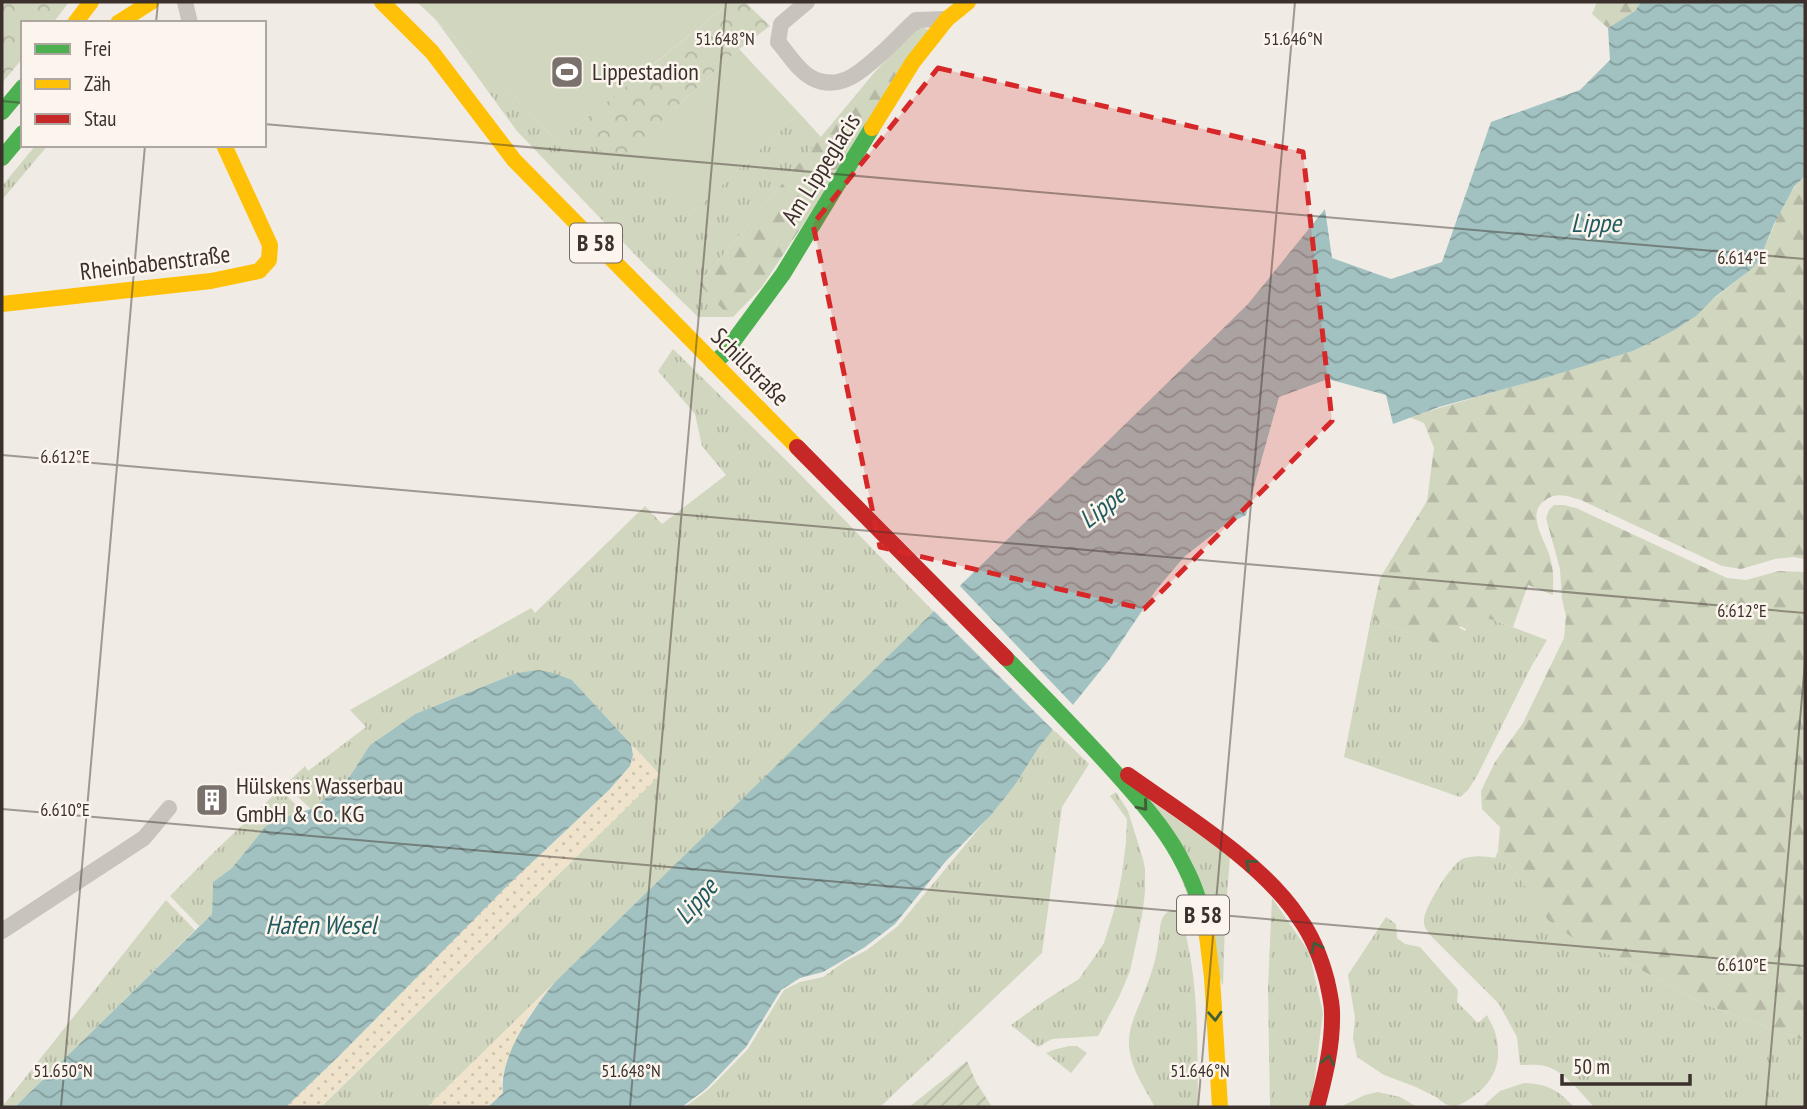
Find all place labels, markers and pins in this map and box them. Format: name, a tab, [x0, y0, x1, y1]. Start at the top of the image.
sports icon: Lippestadion	[548, 53, 586, 91]
place label: Lippestadion	[592, 56, 699, 87]
place label: Hülskens Wasserbau GmbH & Co. KG	[236, 770, 403, 829]
building icon: Hülskens Wasserbau GmbH & Co. KG	[193, 781, 231, 819]

